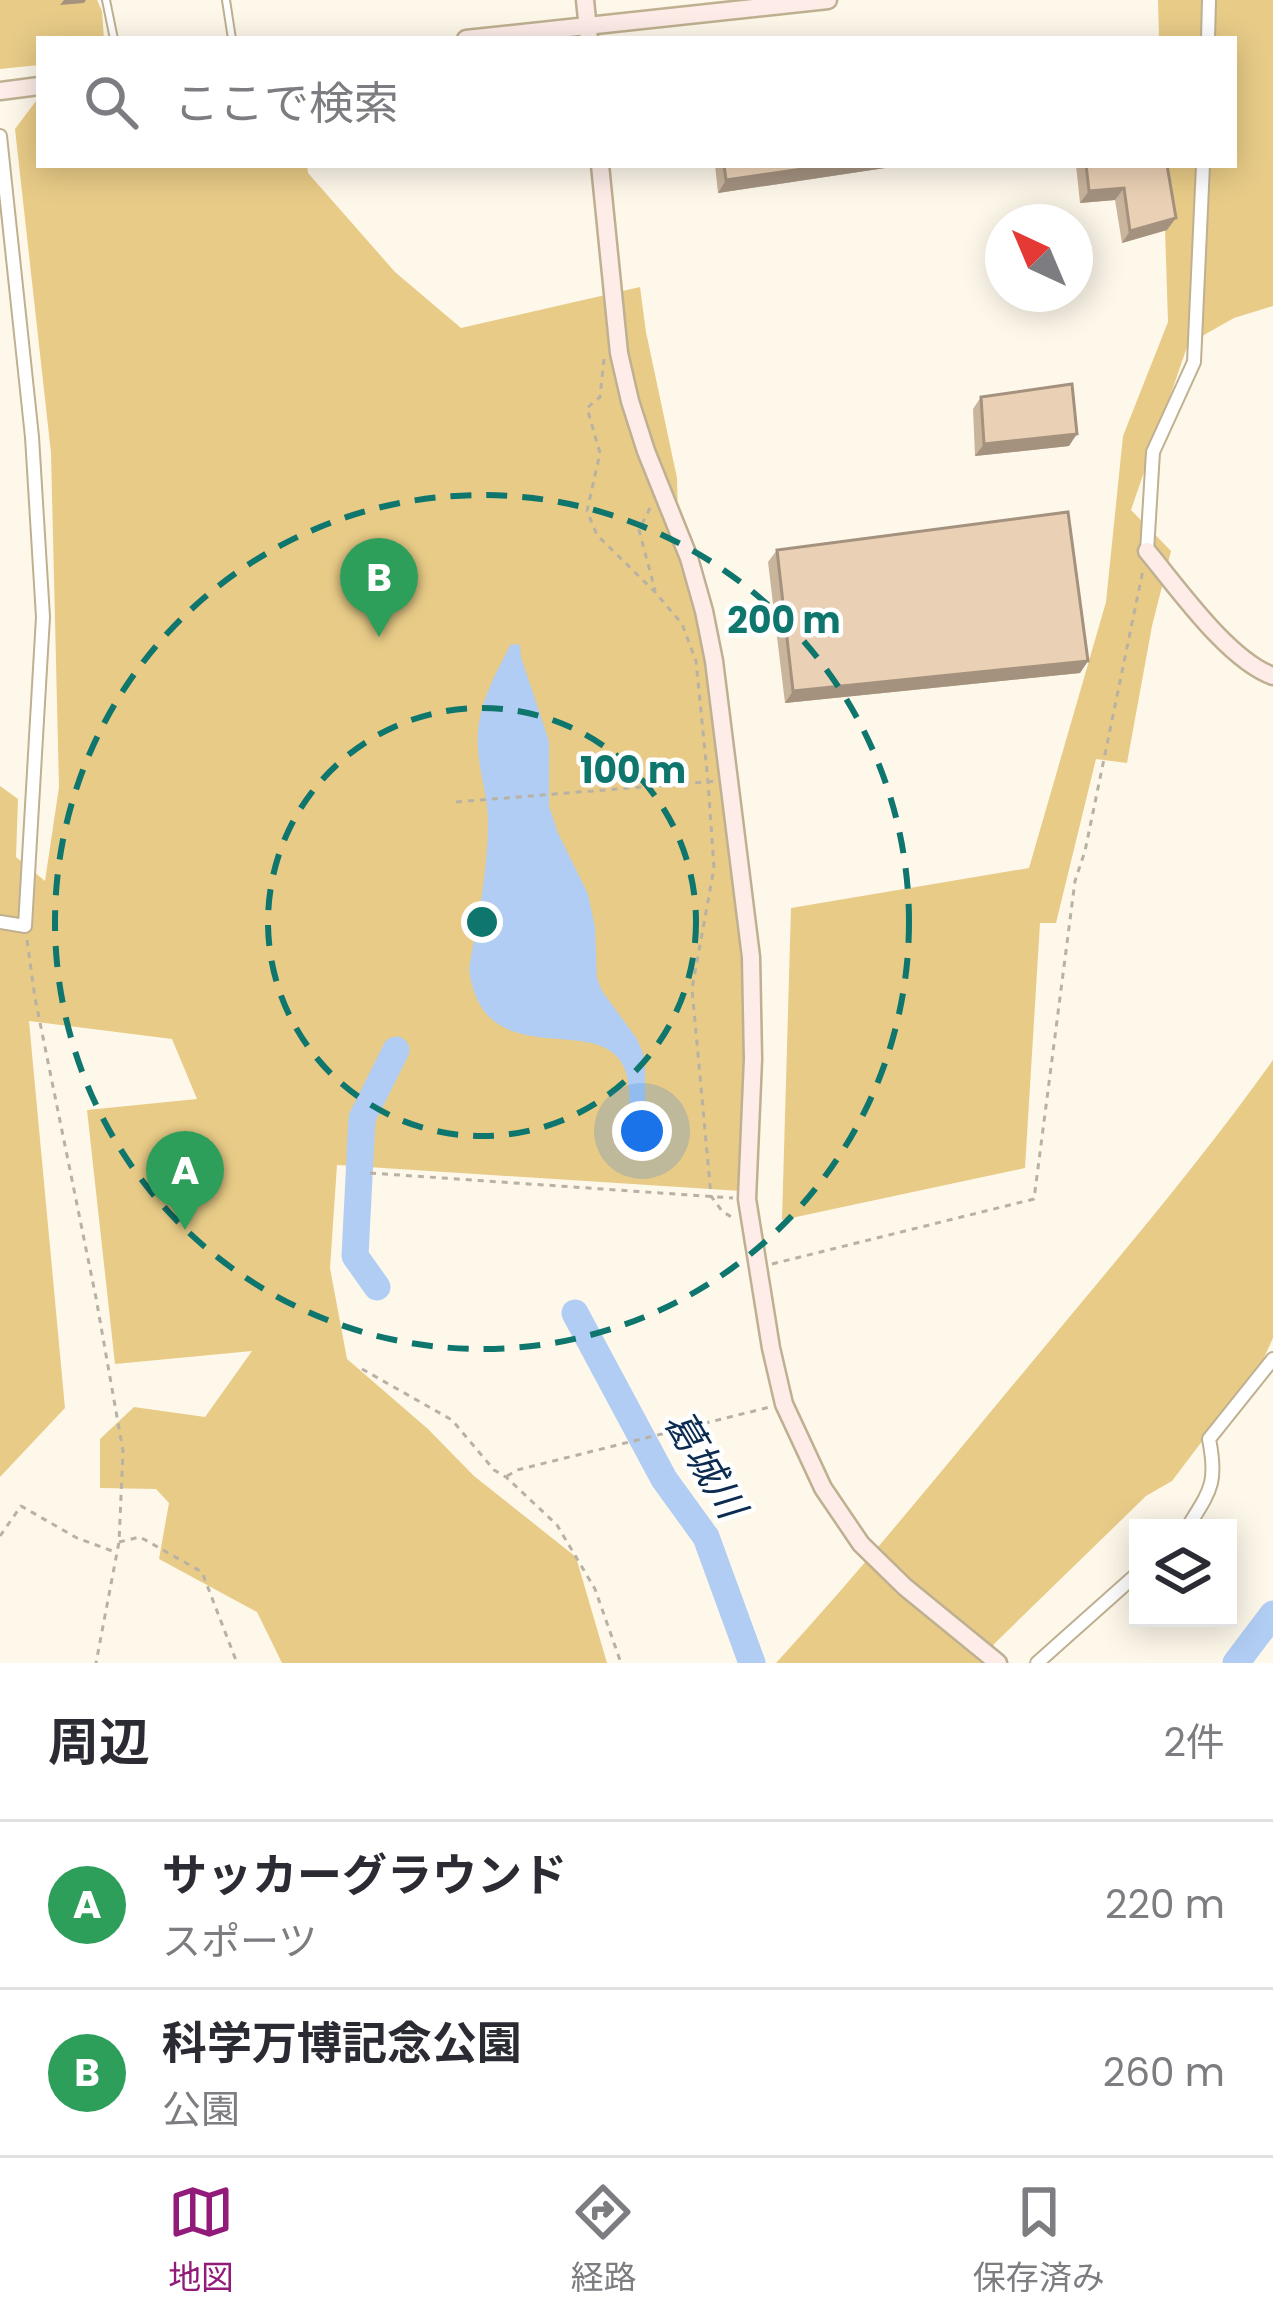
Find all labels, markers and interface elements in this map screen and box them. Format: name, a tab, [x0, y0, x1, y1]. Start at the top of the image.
search box	[36, 36, 1237, 168]
icon: search	[78, 69, 144, 135]
text: ここで検索	[174, 72, 399, 135]
north arrow	[985, 204, 1093, 312]
pin: B	[340, 538, 418, 637]
text: 200 m	[727, 595, 841, 646]
text: 100 m	[580, 745, 686, 796]
centre of rings	[461, 901, 503, 943]
your location	[612, 1101, 672, 1161]
pin: A	[146, 1131, 224, 1230]
water label: 葛城川	[651, 1400, 761, 1532]
map controls	[1129, 1519, 1237, 1627]
button: layers	[1129, 1519, 1237, 1627]
text: 周辺	[48, 1706, 150, 1778]
text: 2件	[1164, 1715, 1225, 1770]
text: サッカーグラウンド	[162, 1844, 567, 1907]
text: A	[73, 1877, 101, 1932]
text: 220 m	[1105, 1877, 1225, 1932]
text: スポーツ	[162, 1914, 317, 1969]
text: 科学万博記念公園	[162, 2012, 522, 2075]
text: B	[74, 2045, 100, 2100]
text: 260 m	[1103, 2045, 1225, 2100]
text: 公園	[162, 2082, 240, 2137]
tab: 地図	[168, 2179, 234, 2303]
tab: 経路	[570, 2179, 636, 2303]
tab: 保存済み	[973, 2179, 1105, 2303]

